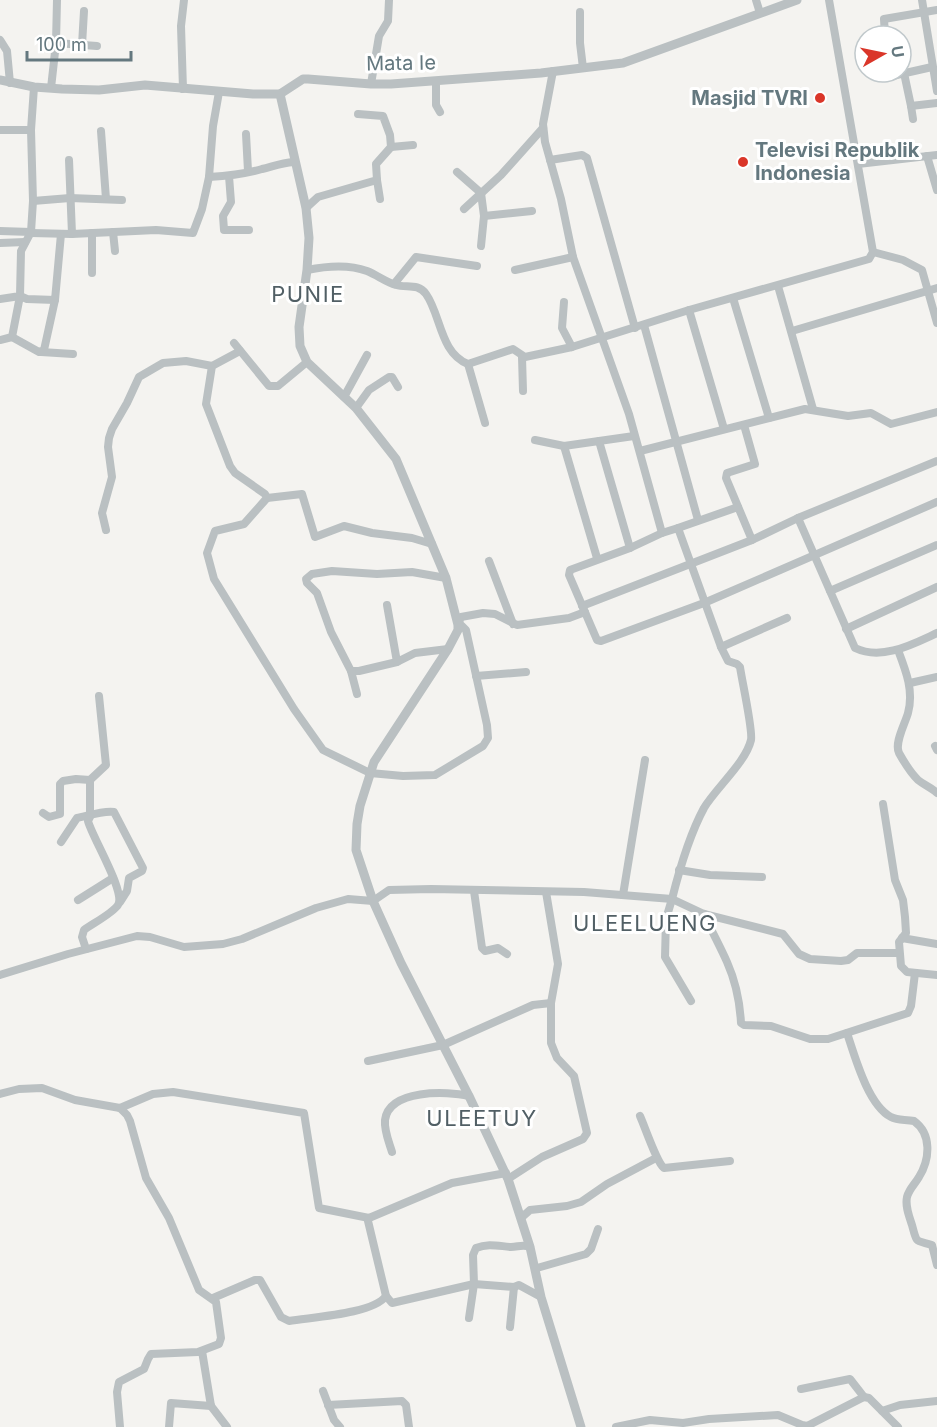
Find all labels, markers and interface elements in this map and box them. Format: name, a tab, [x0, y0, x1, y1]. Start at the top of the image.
scale bar	[27, 24, 130, 62]
north arrow	[853, 24, 913, 84]
text: 100 m	[36, 34, 87, 55]
text: U	[887, 44, 909, 59]
street label: Mata Ie	[366, 50, 436, 76]
place label: Masjid TVRI	[691, 86, 808, 110]
marker: Masjid TVRI	[813, 91, 827, 105]
place label: Televisi Republik Indonesia	[755, 138, 920, 185]
marker: Televisi Republik Indonesia	[736, 155, 750, 169]
district label: PUNIE	[271, 281, 345, 307]
district label: ULEELUENG	[573, 910, 717, 936]
district label: ULEETUY	[426, 1105, 538, 1131]

